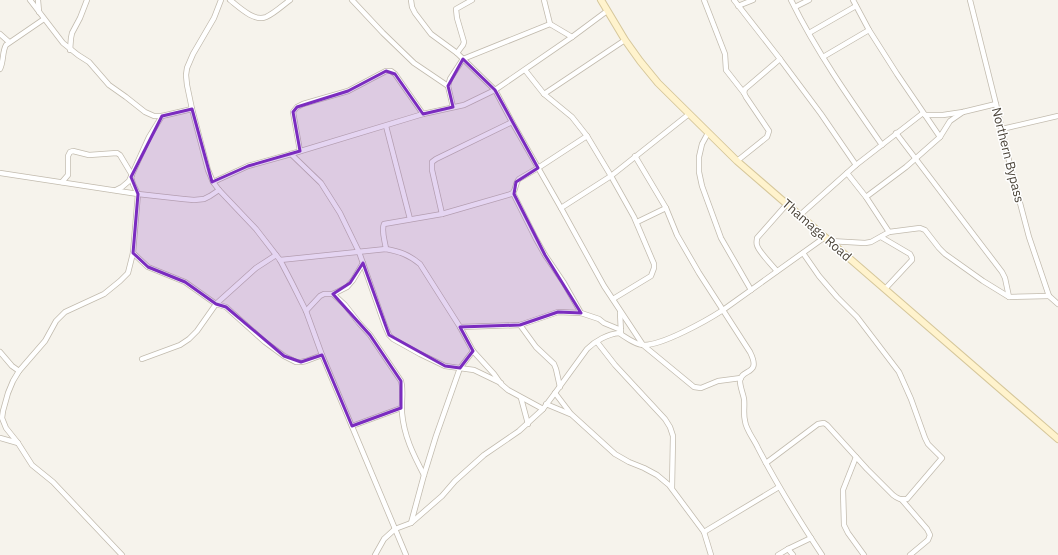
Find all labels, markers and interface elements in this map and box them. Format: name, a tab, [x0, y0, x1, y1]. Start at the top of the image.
street label: Northern Bypass	[988, 106, 1028, 204]
street label: Thamaga Road	[779, 195, 855, 265]

